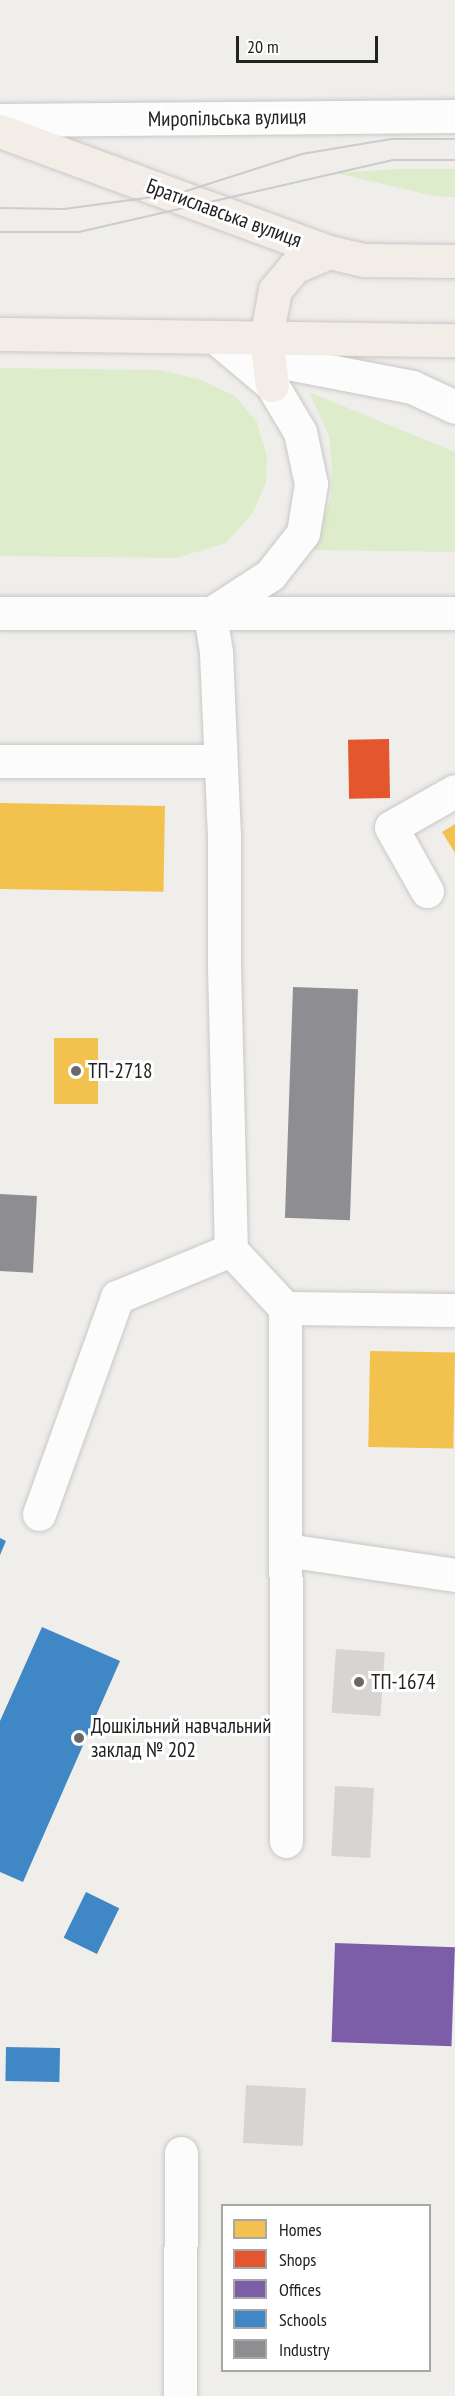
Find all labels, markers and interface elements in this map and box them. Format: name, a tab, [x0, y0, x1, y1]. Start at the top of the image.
scale bar	[239, 24, 382, 62]
text: 20 m	[247, 35, 279, 58]
street label: Миропільська вулиця	[148, 104, 306, 132]
street label: Братиславська вулиця	[143, 173, 305, 253]
place label: ТП-2718	[88, 1058, 152, 1084]
marker: ТП-2718	[69, 1064, 83, 1078]
place label: ТП-1674	[371, 1669, 435, 1695]
marker: ТП-1674	[352, 1675, 366, 1689]
place label: Дошкільний навчальний заклад № 202	[91, 1713, 271, 1763]
marker: Дошкільний навчальний заклад № 202	[72, 1731, 86, 1745]
legend	[221, 2204, 431, 2372]
text: Homes	[279, 2218, 322, 2241]
text: Shops	[279, 2248, 316, 2271]
text: Offices	[279, 2278, 321, 2301]
text: Schools	[279, 2308, 327, 2331]
text: Industry	[279, 2338, 329, 2361]

